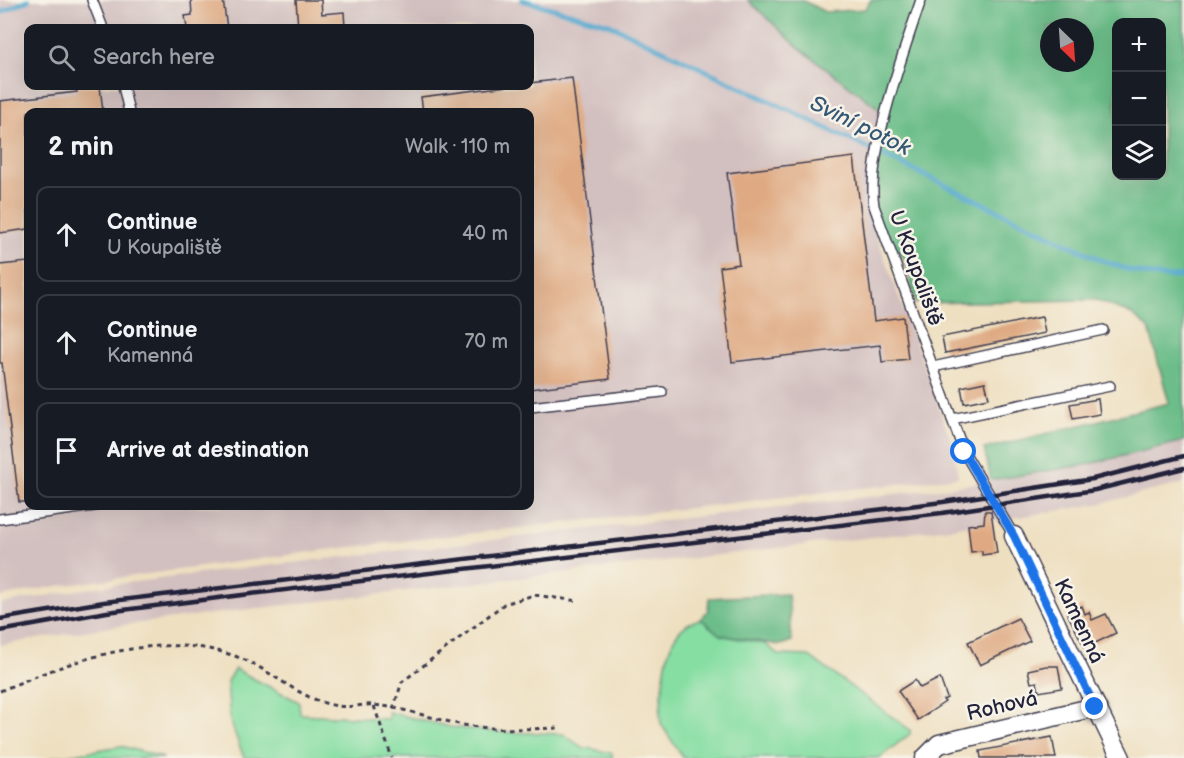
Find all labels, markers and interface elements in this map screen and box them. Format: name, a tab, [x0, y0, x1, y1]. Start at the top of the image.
north arrow	[1040, 18, 1094, 72]
map controls	[1112, 18, 1166, 180]
button: +	[1112, 18, 1166, 72]
search box	[24, 24, 534, 90]
icon: search	[45, 41, 78, 74]
text: Search here	[93, 44, 215, 71]
button: −	[1112, 72, 1166, 126]
water label: Sviní potok	[805, 90, 916, 162]
button: layers	[1112, 126, 1166, 180]
text: 2 min	[48, 132, 114, 163]
text: Walk · 110 m	[405, 135, 510, 159]
street label: U Koupaliště	[884, 207, 948, 329]
text: Continue	[107, 209, 197, 236]
icon: ahead	[50, 218, 83, 251]
text: 40 m	[462, 222, 508, 246]
text: U Koupaliště	[107, 236, 222, 260]
text: Continue	[107, 317, 197, 344]
icon: ahead	[50, 326, 83, 359]
text: 70 m	[464, 330, 508, 354]
text: Kamenná	[107, 344, 193, 368]
icon: arrive	[50, 434, 83, 467]
text: Arrive at destination	[107, 437, 309, 464]
route start	[950, 438, 976, 464]
street label: Kamenná	[1049, 575, 1109, 667]
street label: Rohová	[964, 686, 1040, 726]
route end	[1081, 693, 1107, 719]

